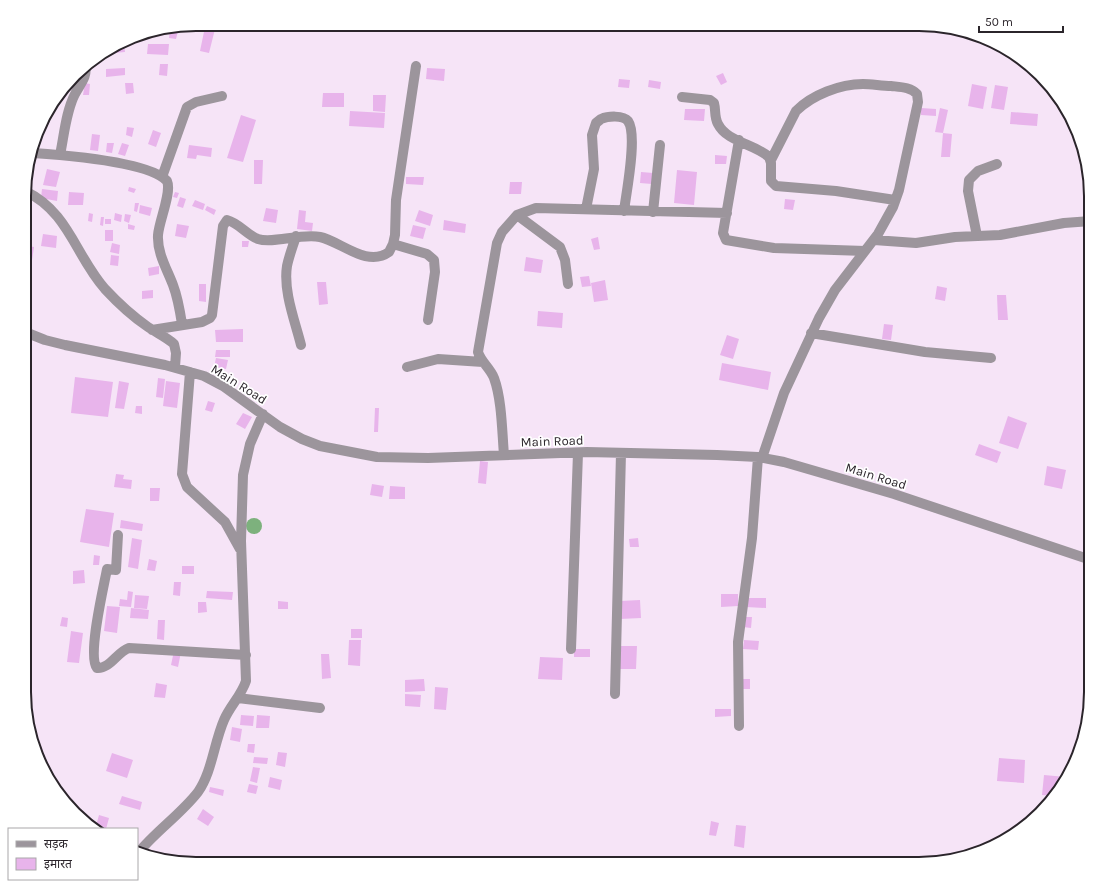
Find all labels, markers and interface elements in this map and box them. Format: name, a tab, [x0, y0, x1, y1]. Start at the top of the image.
scale bar	[979, 8, 1063, 34]
text: 50 m	[985, 15, 1013, 29]
street label: Main Road	[208, 361, 270, 407]
street label: Main Road	[520, 432, 584, 450]
street label: Main Road	[844, 460, 908, 492]
legend	[8, 828, 138, 880]
text: सड़क	[44, 837, 69, 851]
text: इमारत	[44, 857, 73, 871]

